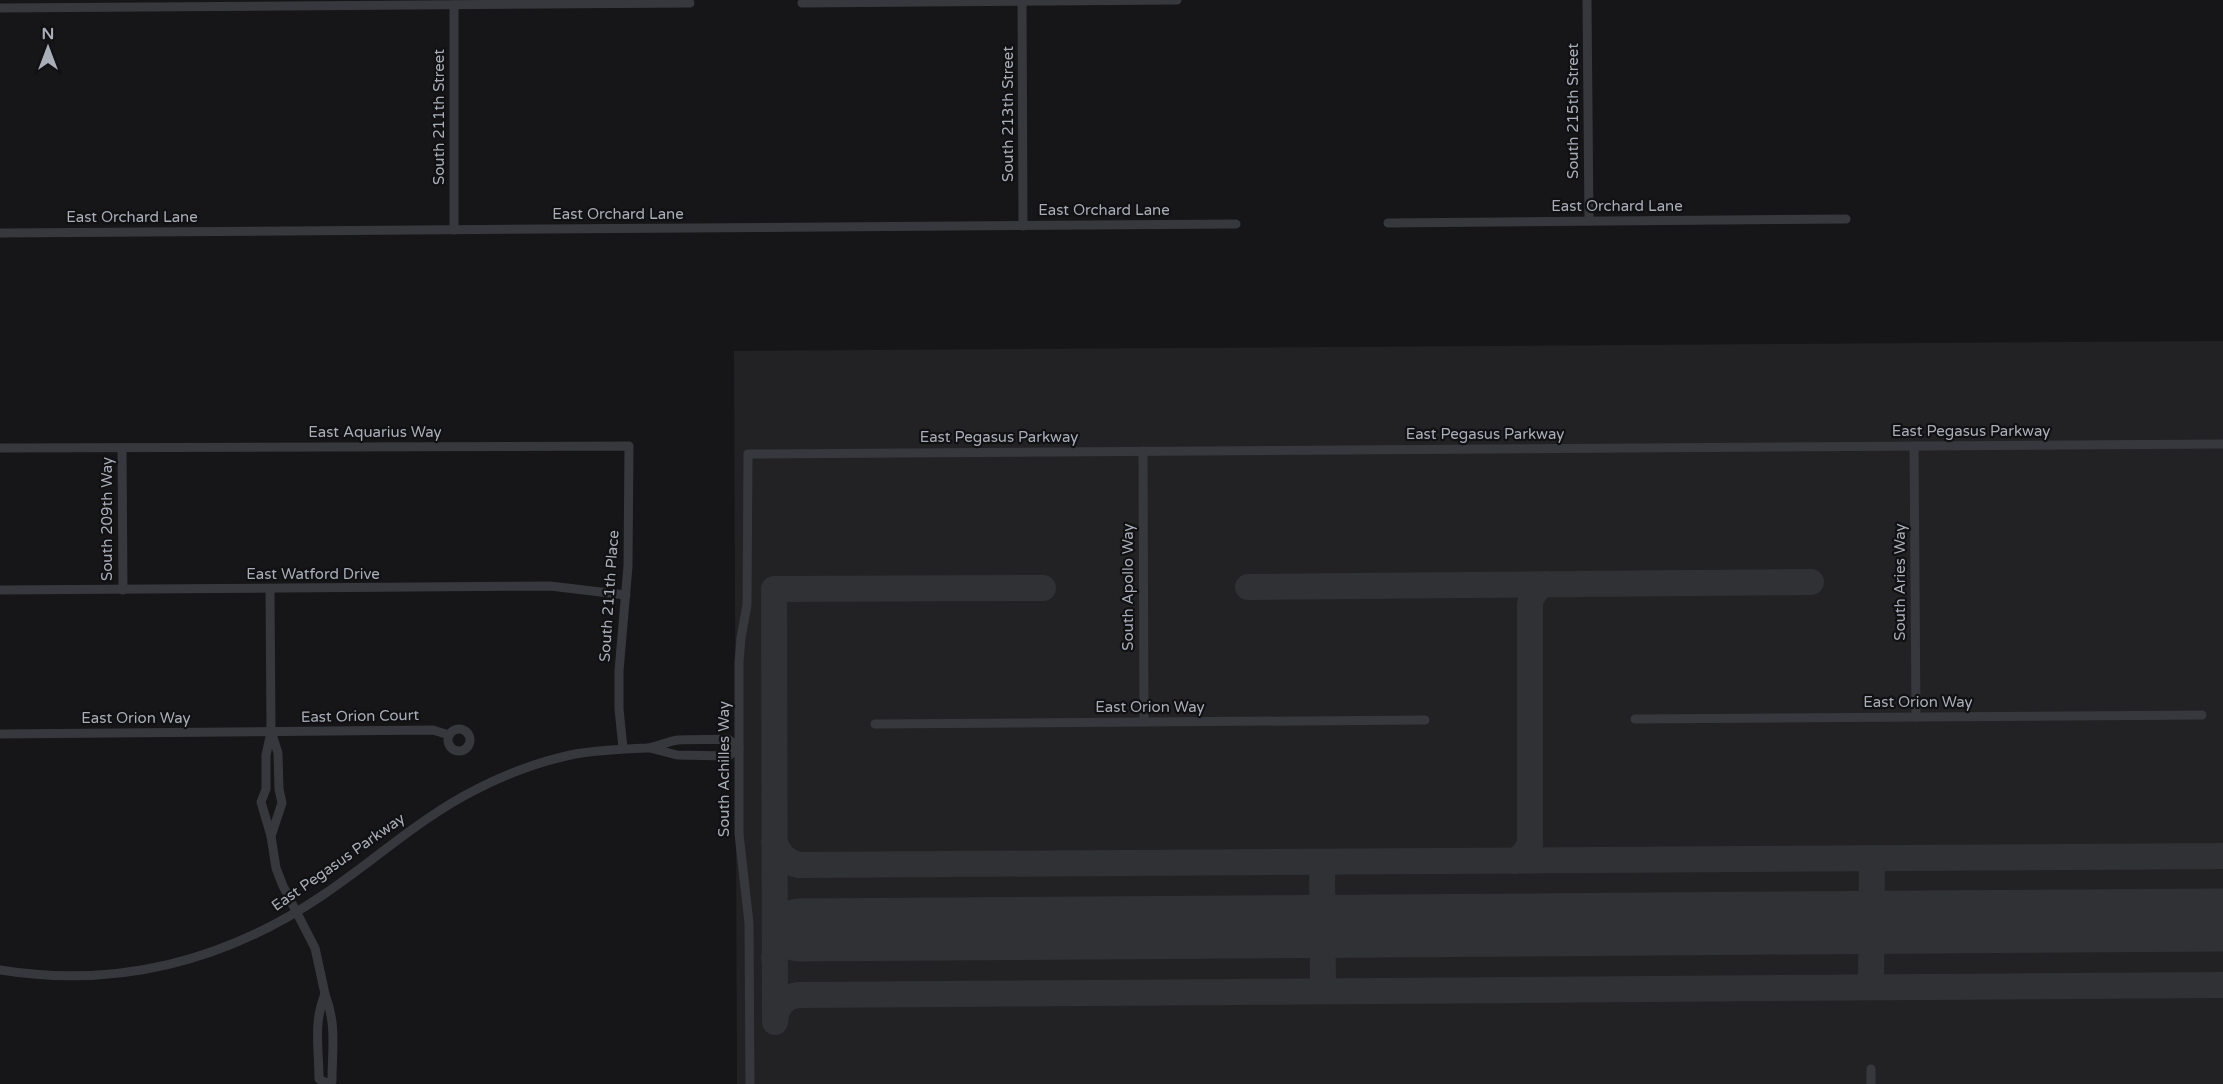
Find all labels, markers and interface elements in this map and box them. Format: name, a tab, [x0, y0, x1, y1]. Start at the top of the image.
north arrow	[18, 18, 78, 78]
text: N	[42, 24, 54, 44]
street label: South 215th Street	[1564, 43, 1582, 179]
street label: South 213th Street	[999, 46, 1017, 182]
street label: South 211th Street	[430, 49, 448, 185]
street label: East Orchard Lane	[1551, 197, 1683, 215]
street label: East Orchard Lane	[1038, 201, 1170, 219]
street label: East Orchard Lane	[552, 205, 684, 223]
street label: East Orchard Lane	[66, 208, 198, 226]
street label: East Pegasus Parkway	[1892, 422, 2050, 440]
street label: East Aquarius Way	[308, 423, 442, 441]
street label: East Pegasus Parkway	[1406, 425, 1564, 443]
street label: East Pegasus Parkway	[920, 428, 1078, 446]
street label: South 209th Way	[98, 457, 116, 581]
street label: South Apollo Way	[1119, 523, 1137, 651]
street label: South Aries Way	[1891, 523, 1909, 641]
street label: South 211th Place	[595, 530, 623, 662]
street label: East Watford Drive	[246, 565, 380, 583]
street label: East Orion Way	[1863, 693, 1973, 711]
street label: East Orion Way	[1095, 698, 1205, 716]
street label: South Achilles Way	[715, 701, 733, 837]
street label: East Orion Court	[301, 706, 420, 726]
street label: East Orion Way	[81, 709, 191, 727]
street label: East Pegasus Parkway	[268, 809, 408, 915]

